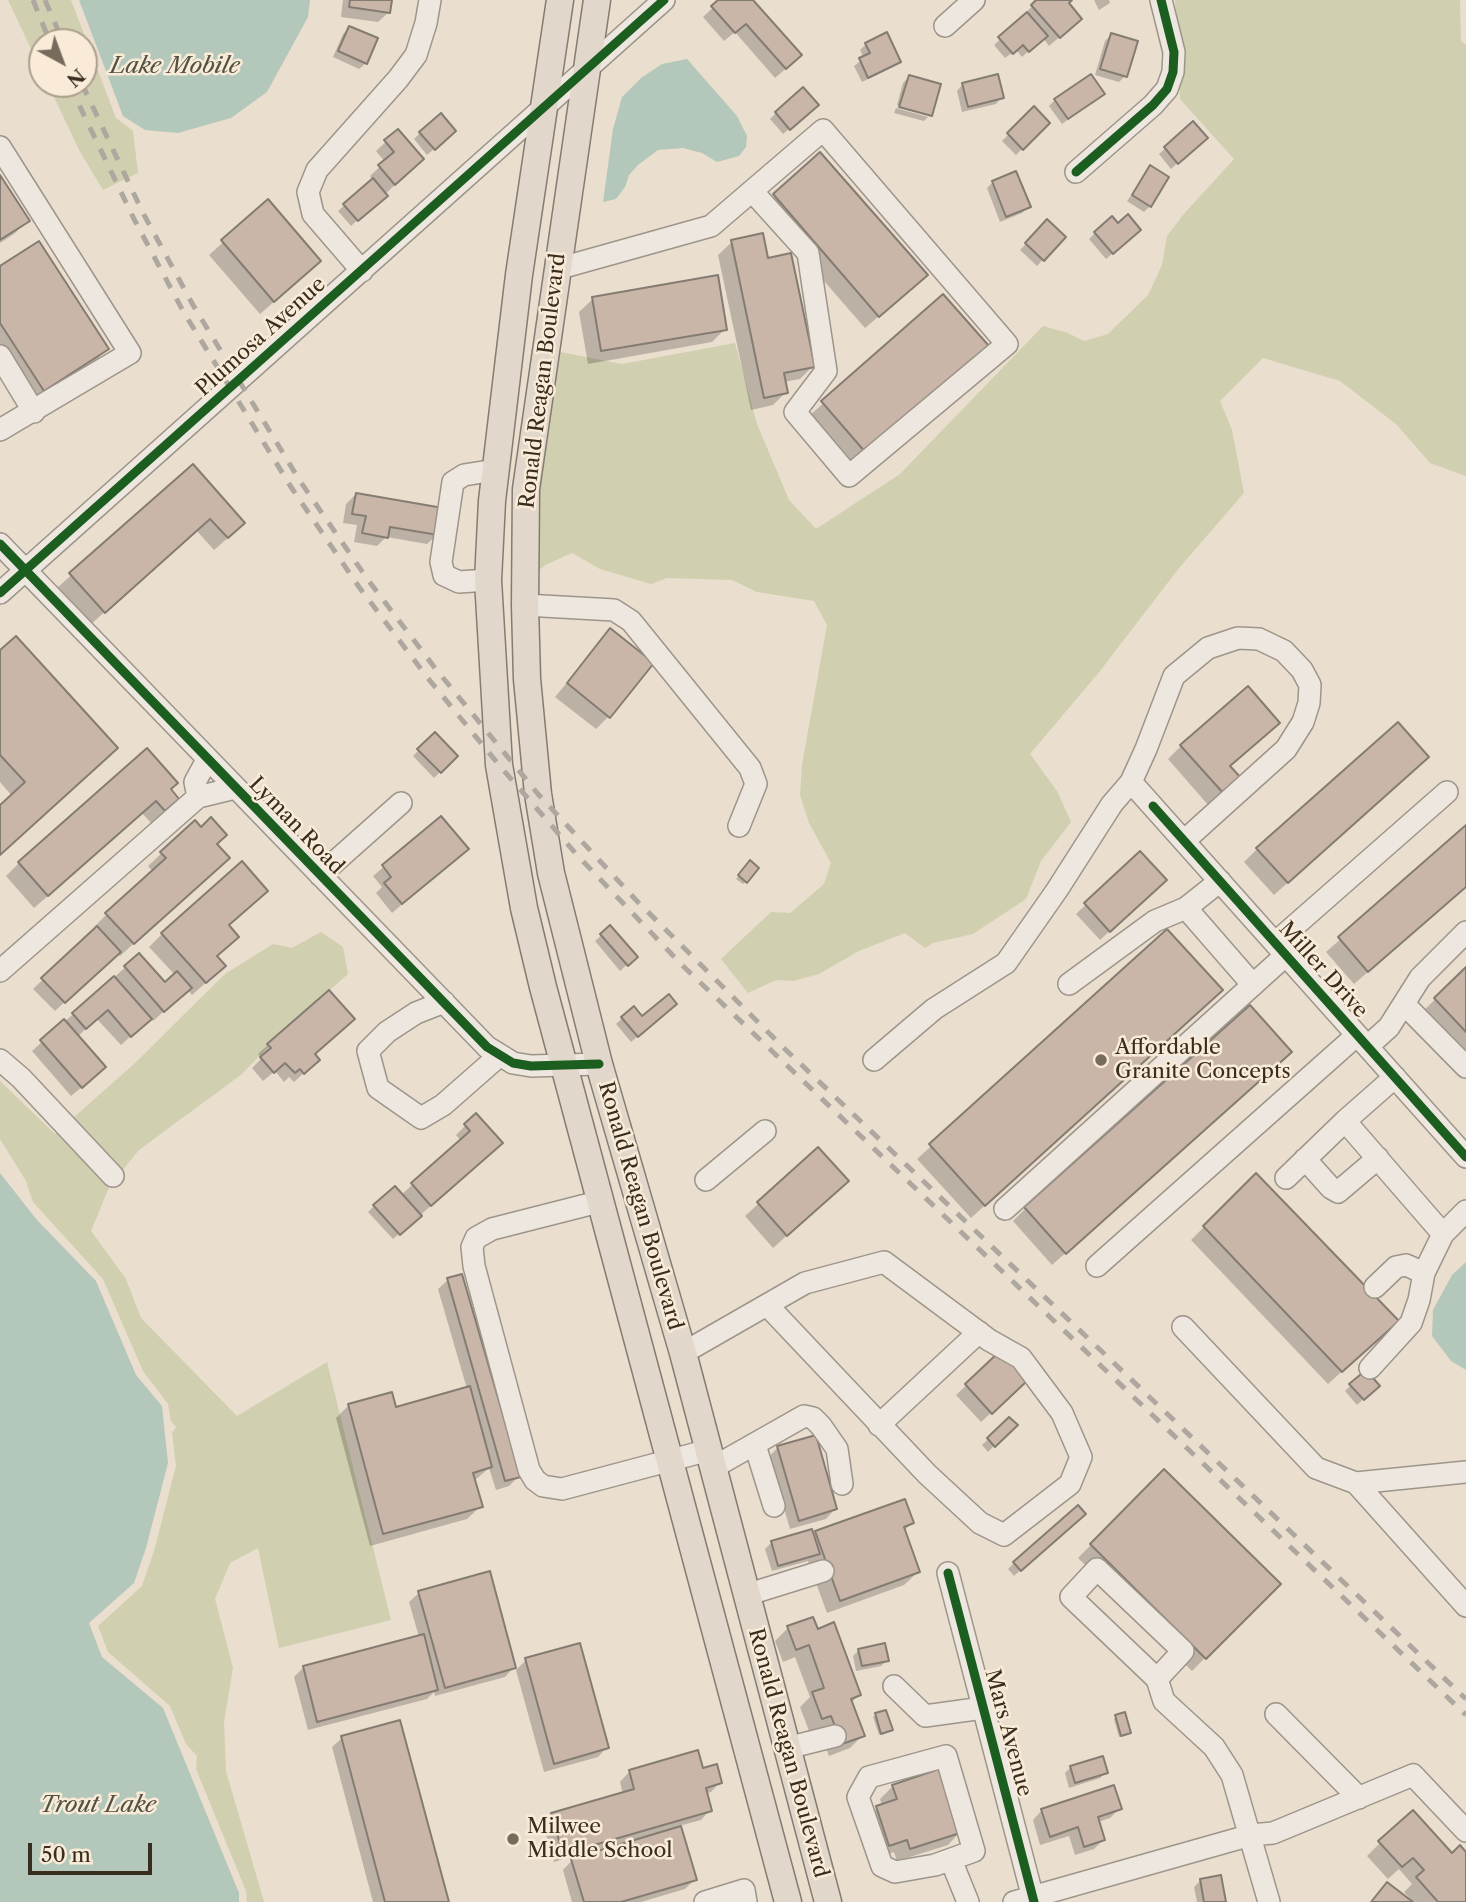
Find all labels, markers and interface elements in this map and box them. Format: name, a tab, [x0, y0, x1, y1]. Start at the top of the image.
north arrow	[28, 28, 98, 98]
water label: Lake Mobile	[110, 52, 240, 80]
text: N	[62, 64, 90, 92]
street label: Ronald Reagan Boulevard	[515, 252, 571, 510]
street label: Plumosa Avenue	[191, 272, 331, 402]
street label: Lyman Road	[243, 772, 349, 880]
street label: Miller Drive	[1273, 917, 1373, 1023]
place label: Affordable Granite Concepts	[1115, 1035, 1291, 1085]
marker: Affordable Granite Concepts	[1093, 1052, 1109, 1068]
street label: Ronald Reagan Boulevard	[592, 1079, 688, 1333]
street label: Ronald Reagan Boulevard	[743, 1626, 833, 1880]
street label: Mars Avenue	[979, 1667, 1037, 1799]
water label: Trout Lake	[40, 1791, 156, 1819]
place label: Milwee Middle School	[527, 1814, 672, 1864]
scale bar	[32, 1828, 156, 1872]
marker: Milwee Middle School	[505, 1831, 521, 1847]
text: 50 m	[41, 1842, 91, 1867]

